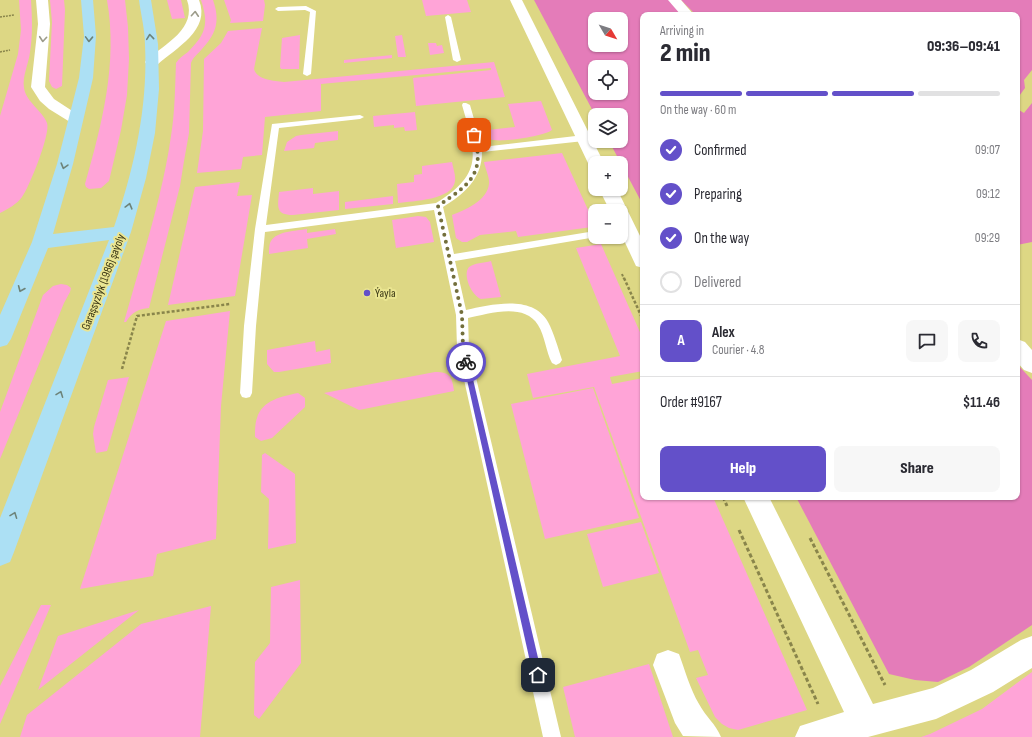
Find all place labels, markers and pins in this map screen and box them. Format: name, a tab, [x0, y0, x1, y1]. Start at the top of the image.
pin	[457, 118, 491, 152]
place label: Ýayla	[375, 286, 396, 301]
marker: Ýayla	[362, 288, 372, 298]
pin	[521, 658, 555, 692]

